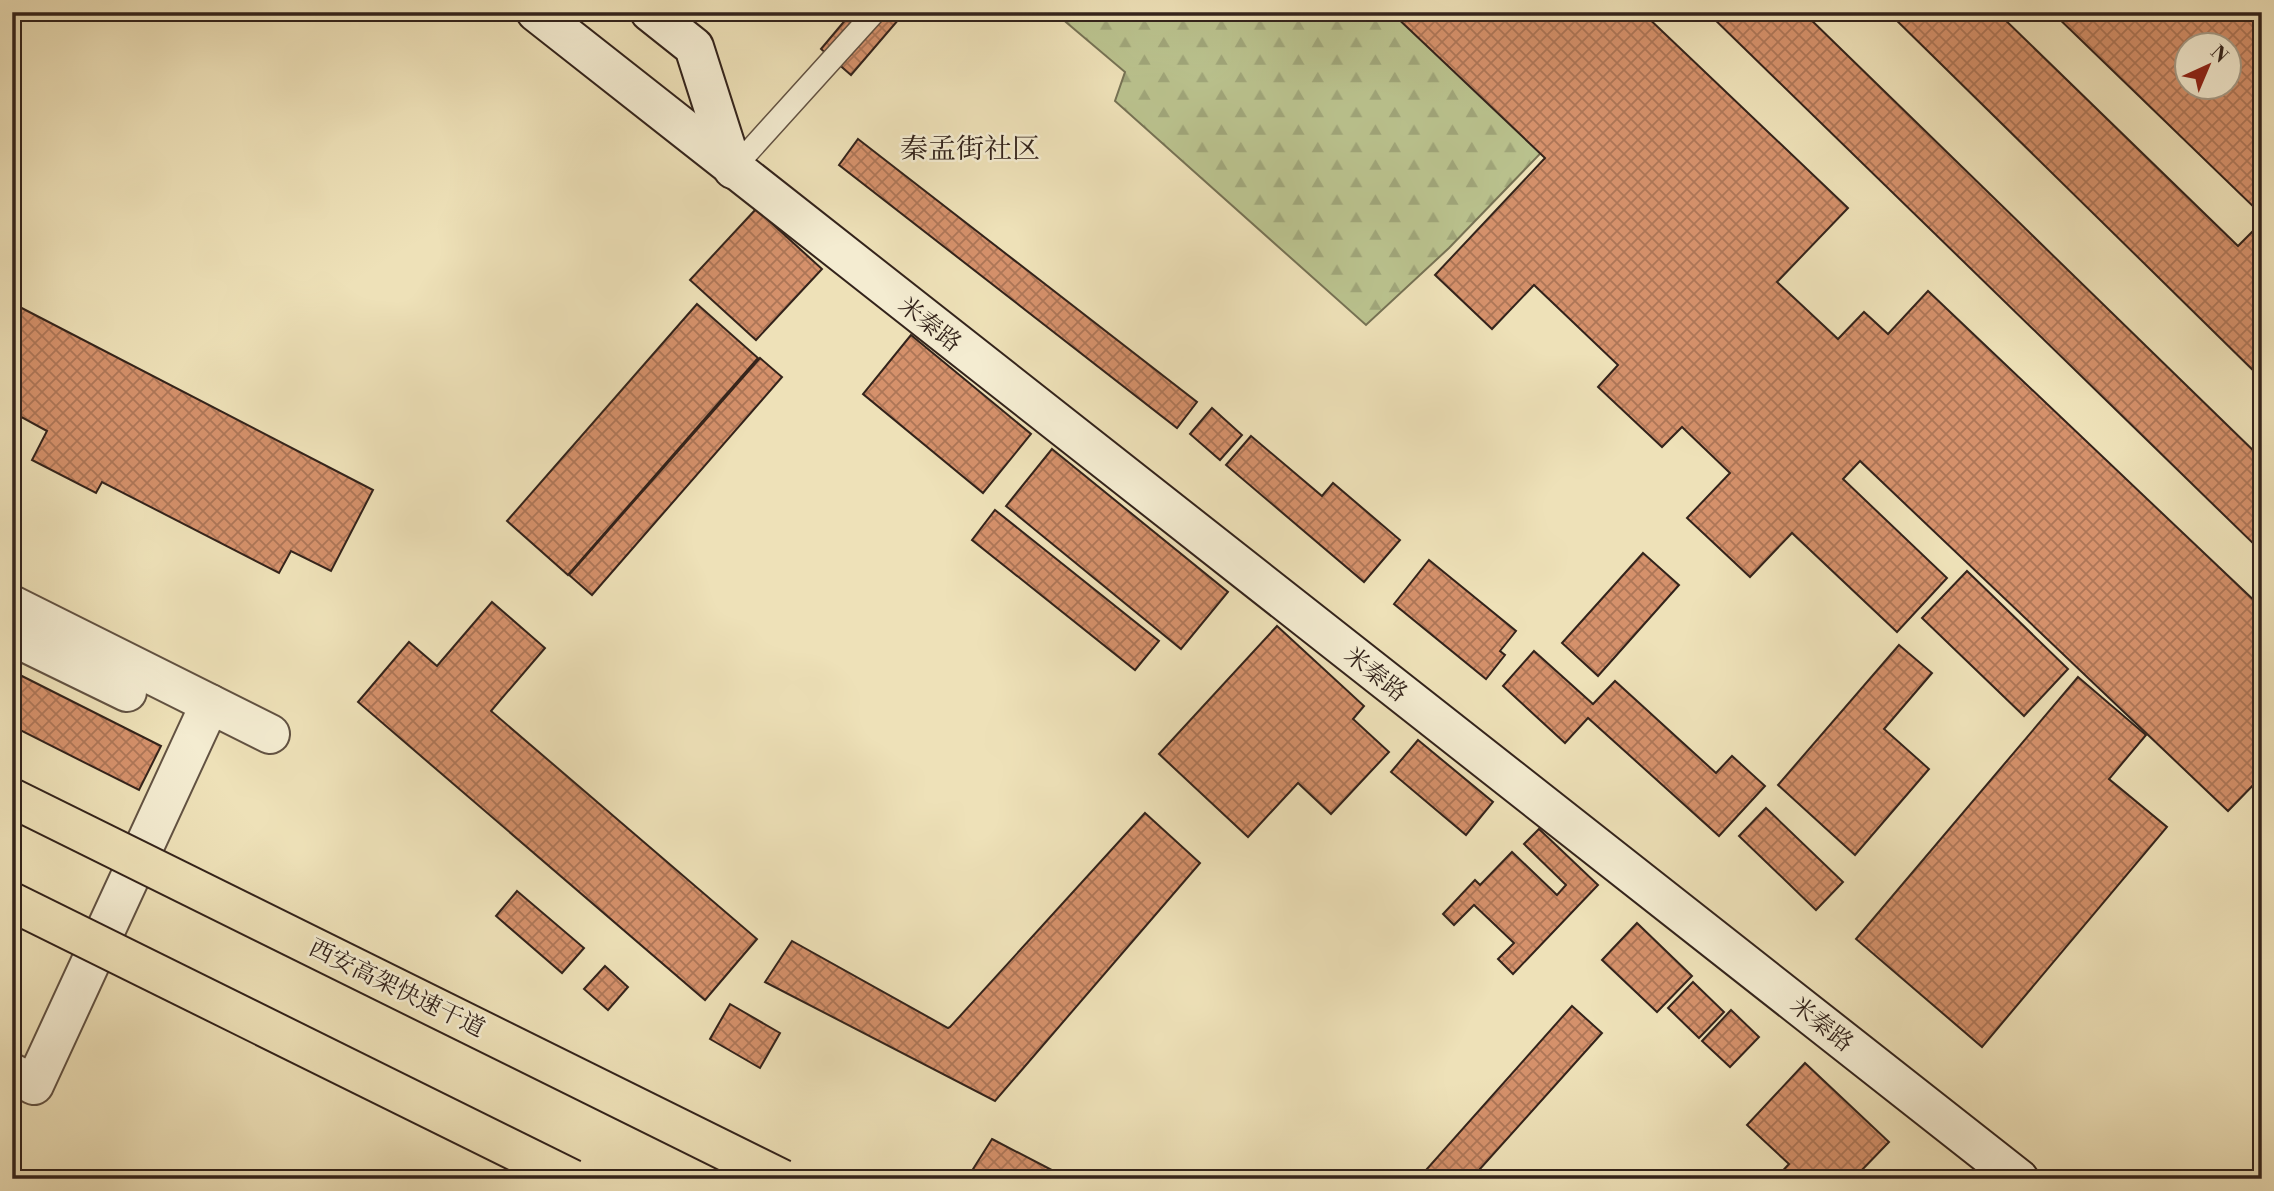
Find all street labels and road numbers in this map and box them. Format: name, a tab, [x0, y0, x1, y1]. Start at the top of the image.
street label: 米秦路	[892, 291, 967, 359]
street label: 米秦路	[1338, 641, 1413, 709]
street label: 西安高架快速干道	[304, 933, 489, 1044]
street label: 米秦路	[1784, 991, 1859, 1059]

